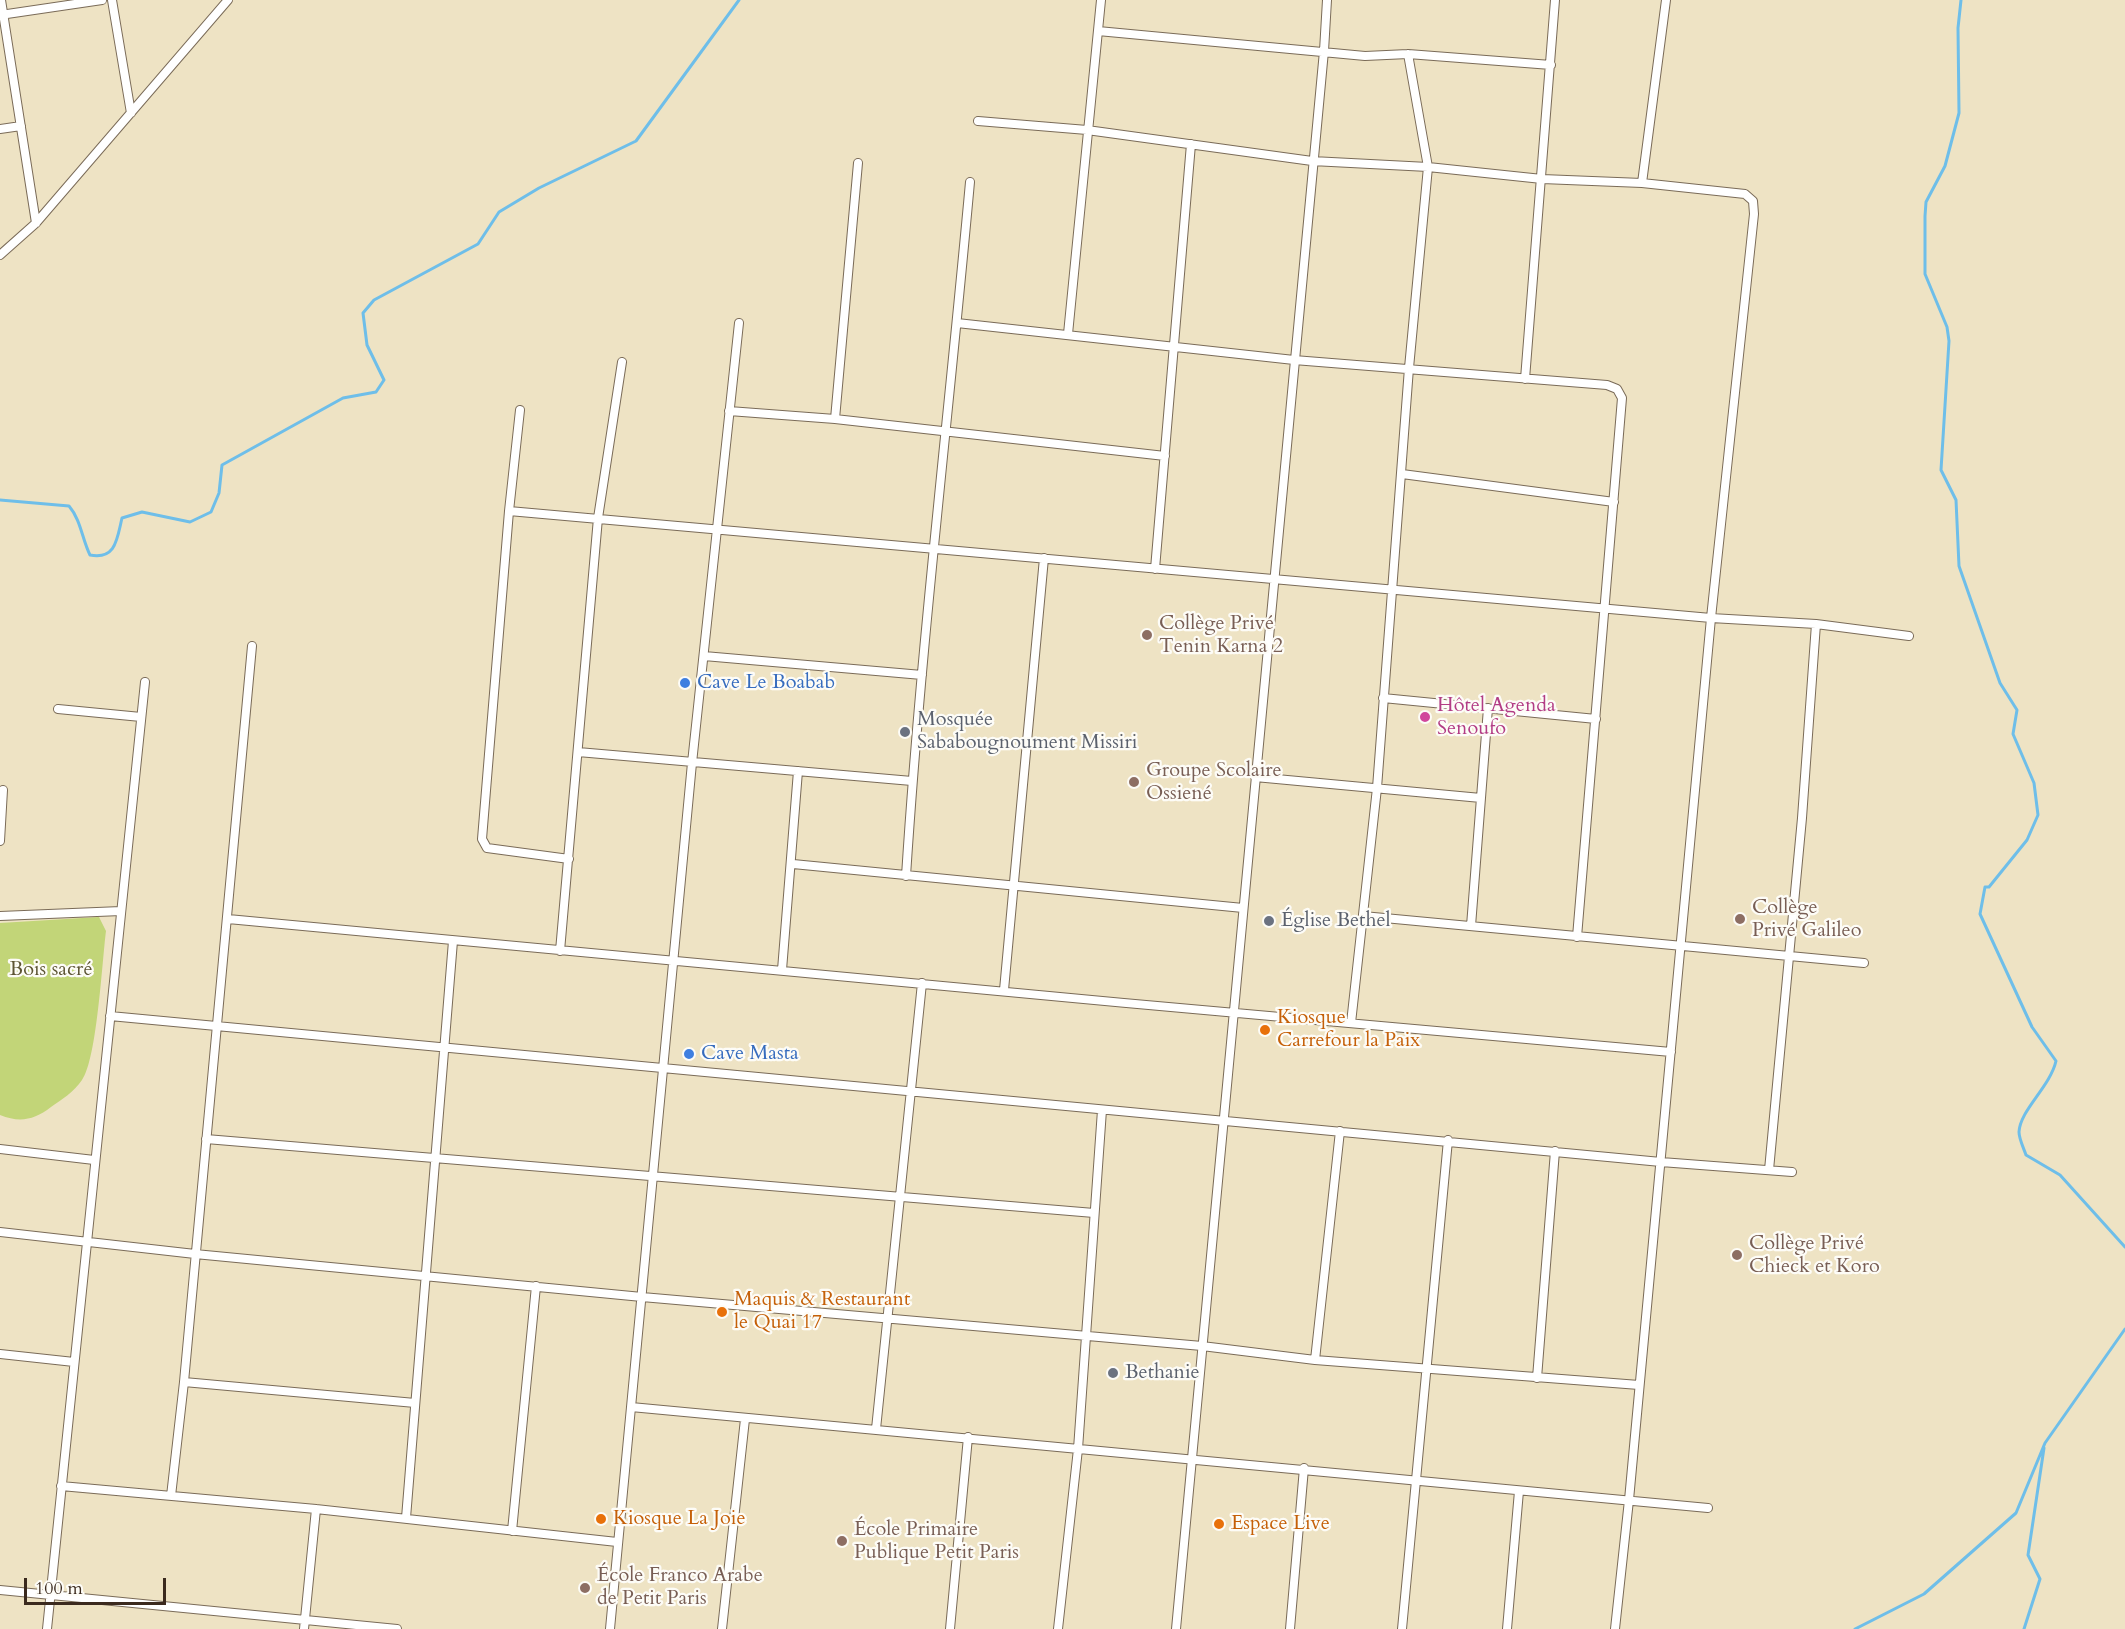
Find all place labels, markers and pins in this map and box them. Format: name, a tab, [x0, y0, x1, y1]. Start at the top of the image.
place label: Collège Privé Tenin Karna 2	[1159, 612, 1283, 659]
marker: Collège Privé Tenin Karna 2	[1140, 628, 1154, 642]
place label: Cave Le Boabab	[697, 671, 835, 695]
marker: Cave Le Boabab	[678, 676, 692, 690]
place label: Hôtel Agenda Senoufo	[1437, 694, 1556, 741]
place label: Mosquée Sababougnoument Missiri	[917, 708, 1137, 755]
marker: Hôtel Agenda Senoufo	[1418, 710, 1432, 724]
marker: Mosquée Sababougnoument Missiri	[898, 725, 912, 739]
place label: Groupe Scolaire Ossiené	[1146, 759, 1282, 806]
marker: Groupe Scolaire Ossiené	[1127, 775, 1141, 789]
place label: Collège Privé Galileo	[1752, 896, 1861, 943]
place label: Église Bethel	[1281, 909, 1391, 933]
marker: Collège Privé Galileo	[1733, 912, 1747, 926]
marker: Église Bethel	[1262, 914, 1276, 928]
place label: Kiosque Carrefour la Paix	[1277, 1006, 1420, 1053]
marker: Kiosque Carrefour la Paix	[1258, 1023, 1272, 1037]
place label: Cave Masta	[701, 1042, 799, 1066]
marker: Cave Masta	[682, 1047, 696, 1061]
place label: Collège Privé Chieck et Koro	[1749, 1232, 1880, 1279]
marker: Collège Privé Chieck et Koro	[1730, 1248, 1744, 1262]
place label: Maquis & Restaurant le Quai 17	[734, 1288, 910, 1335]
marker: Maquis & Restaurant le Quai 17	[715, 1305, 729, 1319]
place label: Bethanie	[1125, 1361, 1200, 1385]
marker: Bethanie	[1106, 1366, 1120, 1380]
place label: Kiosque La Joie	[613, 1507, 746, 1531]
marker: Kiosque La Joie	[594, 1512, 608, 1526]
place label: Espace Live	[1231, 1512, 1330, 1536]
marker: Espace Live	[1212, 1517, 1226, 1531]
place label: École Primaire Publique Petit Paris	[854, 1518, 1019, 1565]
marker: École Primaire Publique Petit Paris	[835, 1534, 849, 1548]
place label: École Franco Arabe de Petit Paris	[597, 1564, 763, 1611]
marker: École Franco Arabe de Petit Paris	[578, 1581, 592, 1595]

